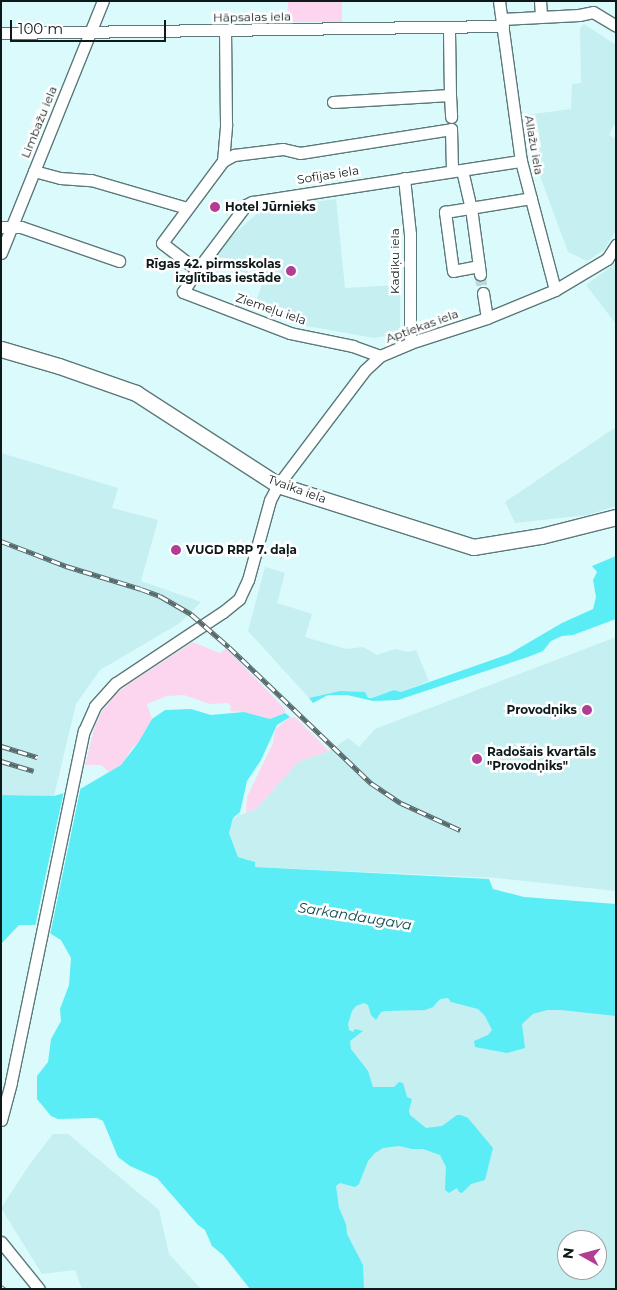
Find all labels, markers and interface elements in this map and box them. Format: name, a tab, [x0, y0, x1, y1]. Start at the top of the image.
street label: Hāpsalas iela	[213, 9, 291, 25]
scale bar	[12, 10, 169, 42]
text: 100 m	[18, 19, 63, 38]
street label: Limbažu iela	[18, 84, 60, 160]
street label: Allažu iela	[522, 114, 546, 176]
street label: Sofijas iela	[296, 163, 360, 187]
place label: Hotel Jūrnieks	[225, 200, 316, 214]
marker: Hotel Jūrnieks	[209, 201, 221, 213]
street label: Kadiķu iela	[388, 228, 402, 294]
place label: Rīgas 42. pirmsskolas izglītības iestāde	[146, 257, 281, 285]
marker: Rīgas 42. pirmsskolas izglītības iestāde	[285, 265, 297, 277]
street label: Ziemeļu iela	[234, 290, 308, 328]
street label: Aptiekas iela	[384, 306, 460, 346]
street label: Tvaika iela	[266, 472, 328, 506]
place label: VUGD RRP 7. daļa	[186, 543, 297, 557]
marker: VUGD RRP 7. daļa	[170, 544, 182, 556]
place label: Provodņiks	[507, 703, 577, 717]
marker: Provodņiks	[581, 704, 593, 716]
place label: Radošais kvartāls "Provodņiks"	[487, 745, 596, 773]
marker: Radošais kvartāls "Provodņiks"	[471, 753, 483, 765]
water label: Sarkandaugava	[297, 899, 413, 933]
north arrow	[557, 1230, 607, 1280]
text: N	[558, 1247, 578, 1260]

